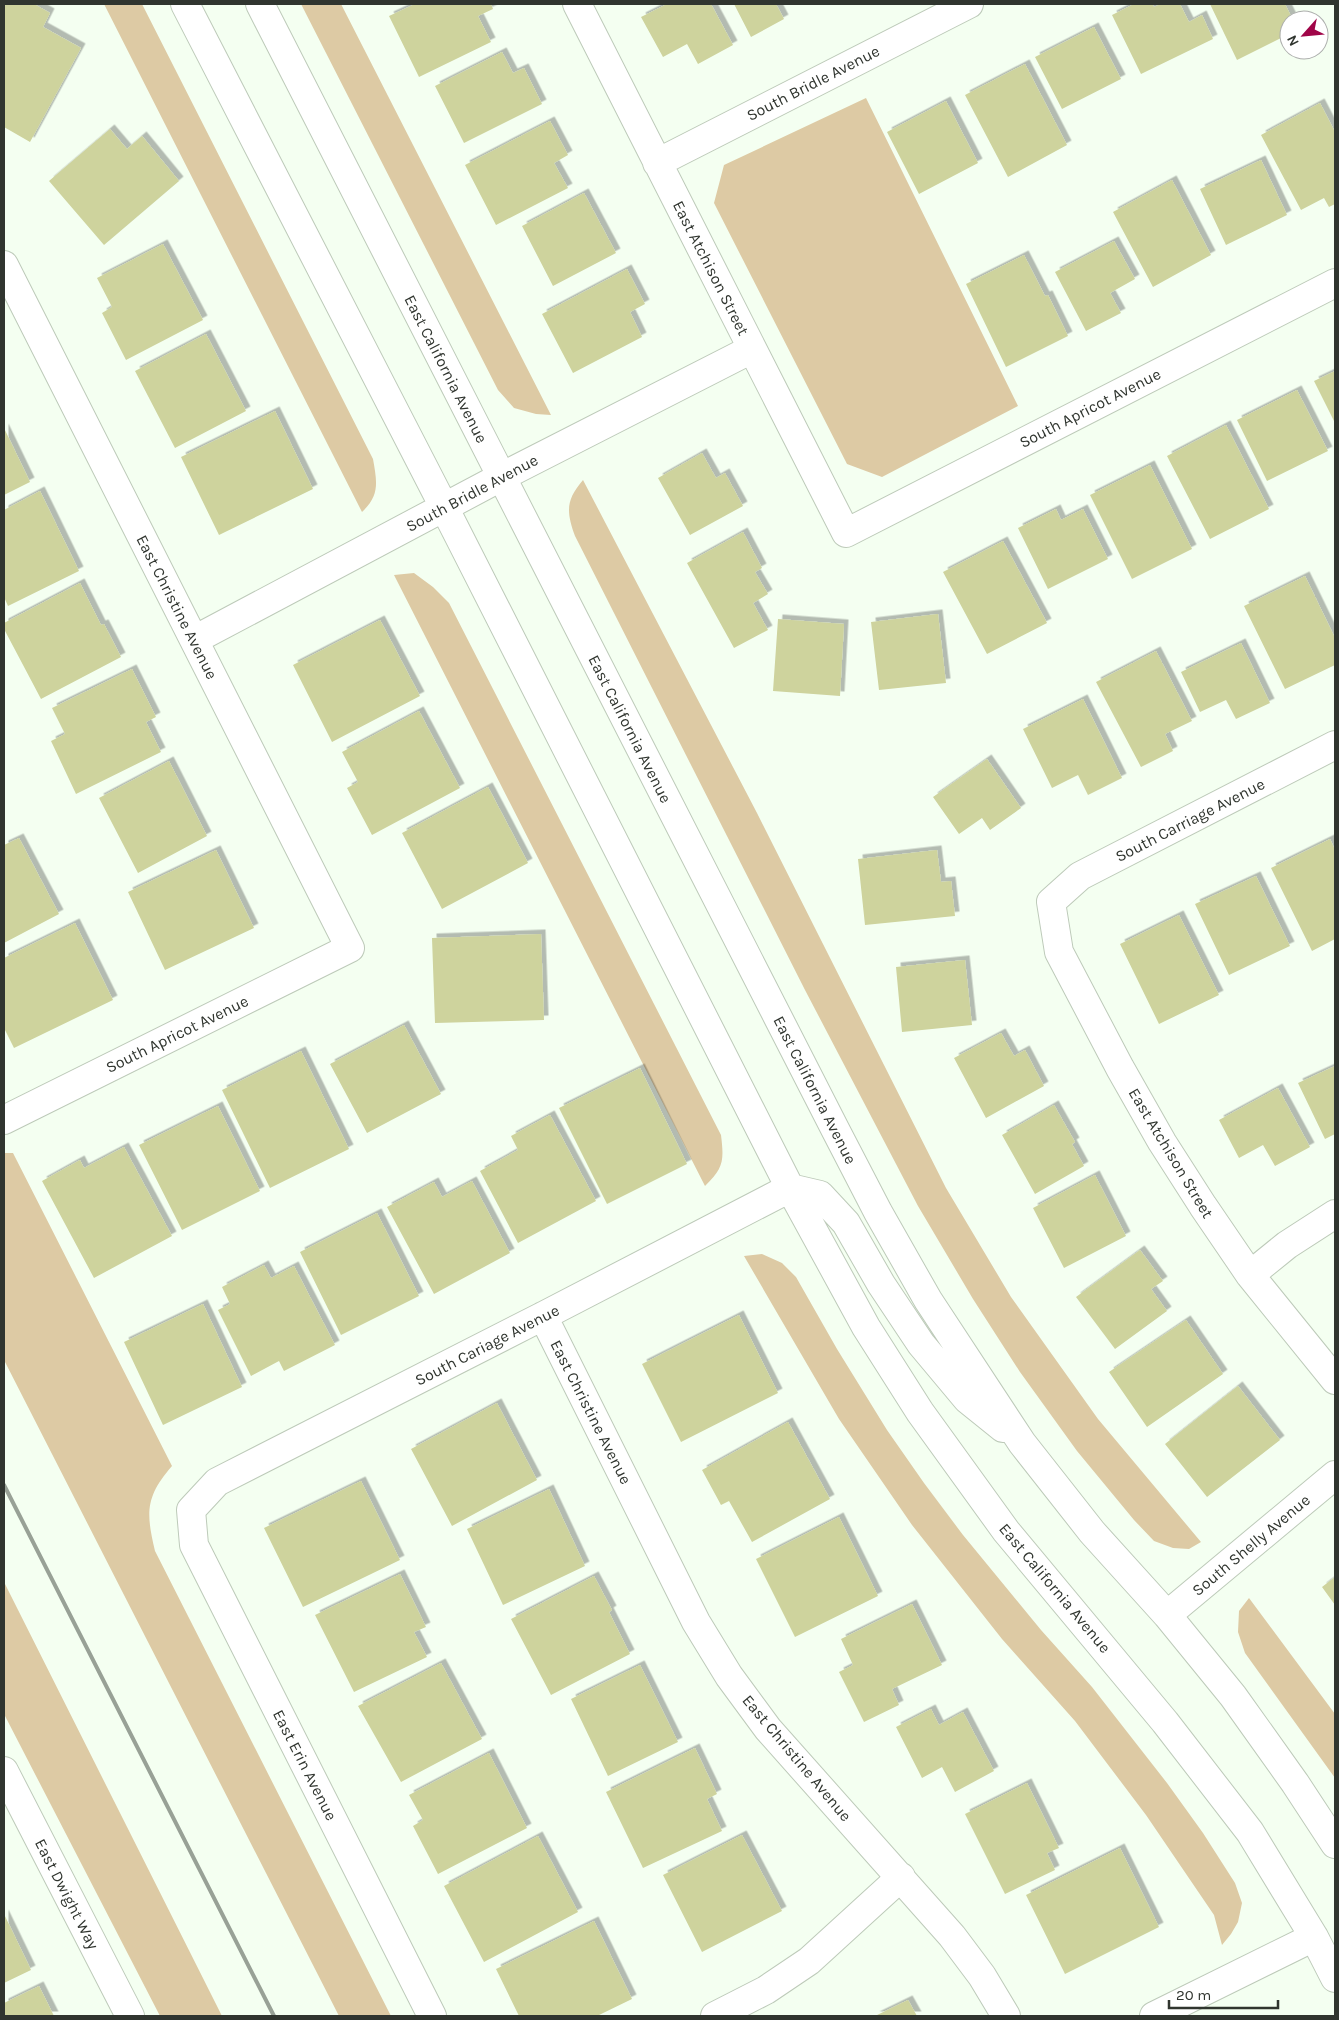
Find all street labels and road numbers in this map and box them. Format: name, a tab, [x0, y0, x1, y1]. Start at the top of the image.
street label: South Bridle Avenue	[743, 41, 883, 125]
street label: East Atchison Street	[669, 198, 753, 338]
street label: East California Avenue	[400, 292, 492, 446]
street label: South Apricot Avenue	[1016, 364, 1164, 452]
street label: South Bridle Avenue	[403, 450, 541, 536]
street label: East Christine Avenue	[132, 532, 222, 682]
street label: East California Avenue	[584, 652, 676, 806]
street label: South Carriage Avenue	[1112, 774, 1268, 866]
street label: South Apricot Avenue	[103, 991, 251, 1077]
street label: East California Avenue	[769, 1013, 861, 1167]
street label: East Atchison Street	[1125, 1084, 1217, 1222]
street label: South Cariage Avenue	[412, 1300, 562, 1390]
street label: East Christine Avenue	[546, 1337, 636, 1487]
street label: South Shelly Avenue	[1188, 1490, 1314, 1600]
street label: East California Avenue	[995, 1519, 1115, 1657]
street label: East Christine Avenue	[738, 1691, 856, 1825]
street label: East Erin Avenue	[269, 1706, 341, 1824]
street label: East Dwight Way	[31, 1836, 103, 1953]

